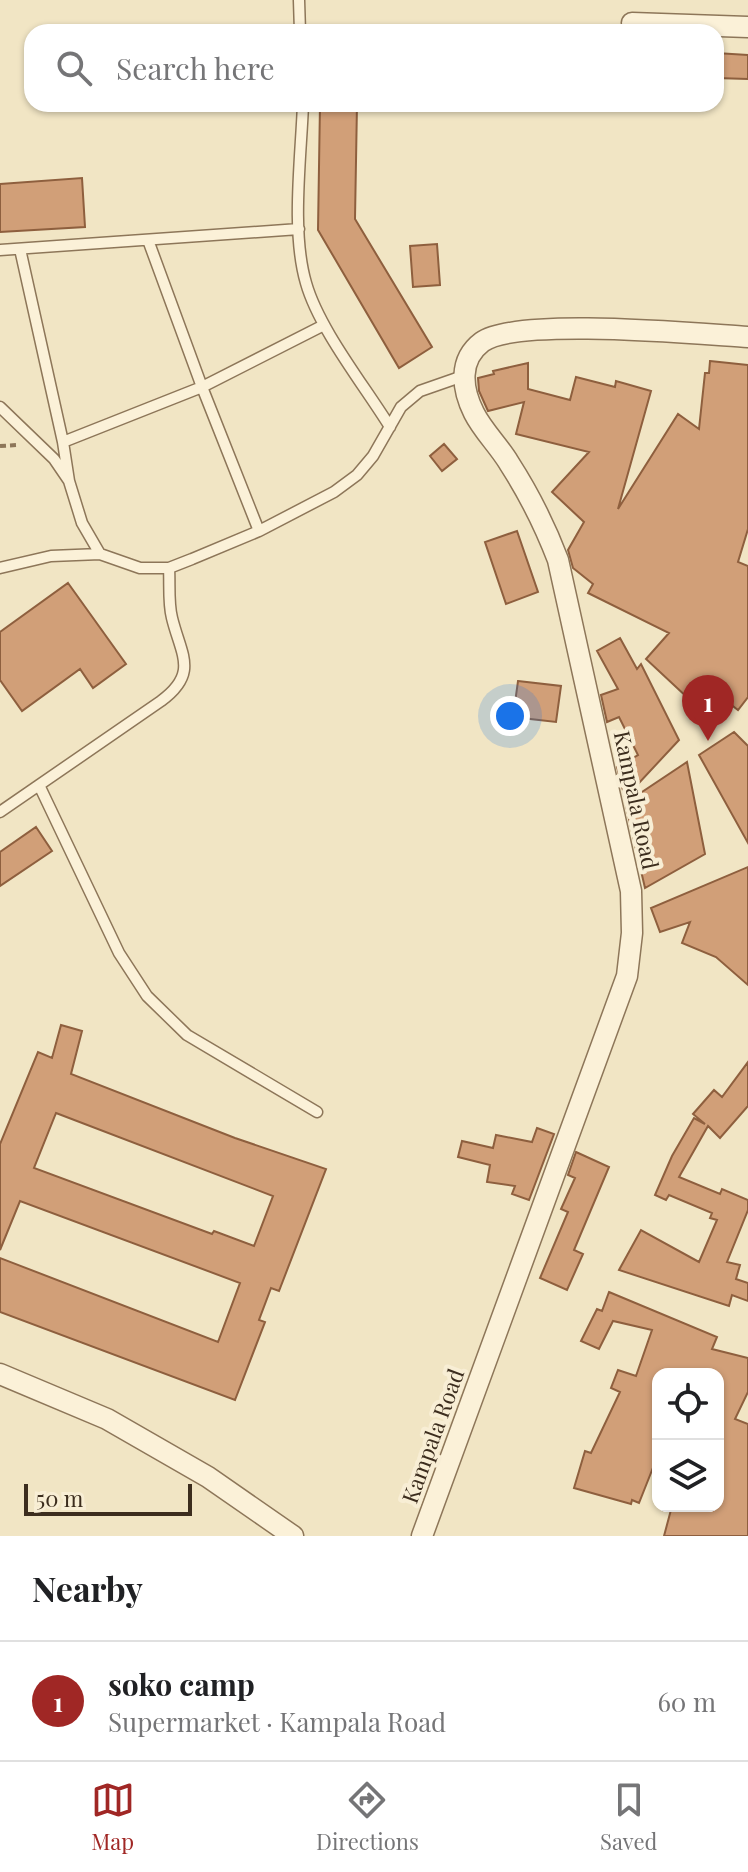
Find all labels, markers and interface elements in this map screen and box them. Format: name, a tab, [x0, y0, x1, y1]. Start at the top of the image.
search box	[24, 24, 724, 112]
icon: search	[52, 46, 96, 90]
text: Search here	[116, 48, 275, 88]
pin: 1	[682, 675, 734, 741]
your location	[490, 696, 530, 736]
street label: Kampala Road	[608, 728, 666, 872]
street label: Kampala Road	[394, 1364, 470, 1507]
map controls	[652, 1368, 724, 1512]
button: locate	[652, 1368, 724, 1440]
button: layers	[652, 1440, 724, 1512]
scale bar	[24, 1480, 192, 1516]
text: 50 m	[36, 1483, 83, 1513]
text: Nearby	[32, 1565, 143, 1611]
text: soko camp	[108, 1664, 255, 1704]
text: 1	[53, 1684, 63, 1719]
text: 60 m	[657, 1684, 716, 1719]
text: Supermarket · Kampala Road	[108, 1704, 446, 1739]
tab: Map	[91, 1778, 135, 1856]
tab: Directions	[316, 1778, 419, 1856]
tab: Saved	[600, 1778, 657, 1856]

